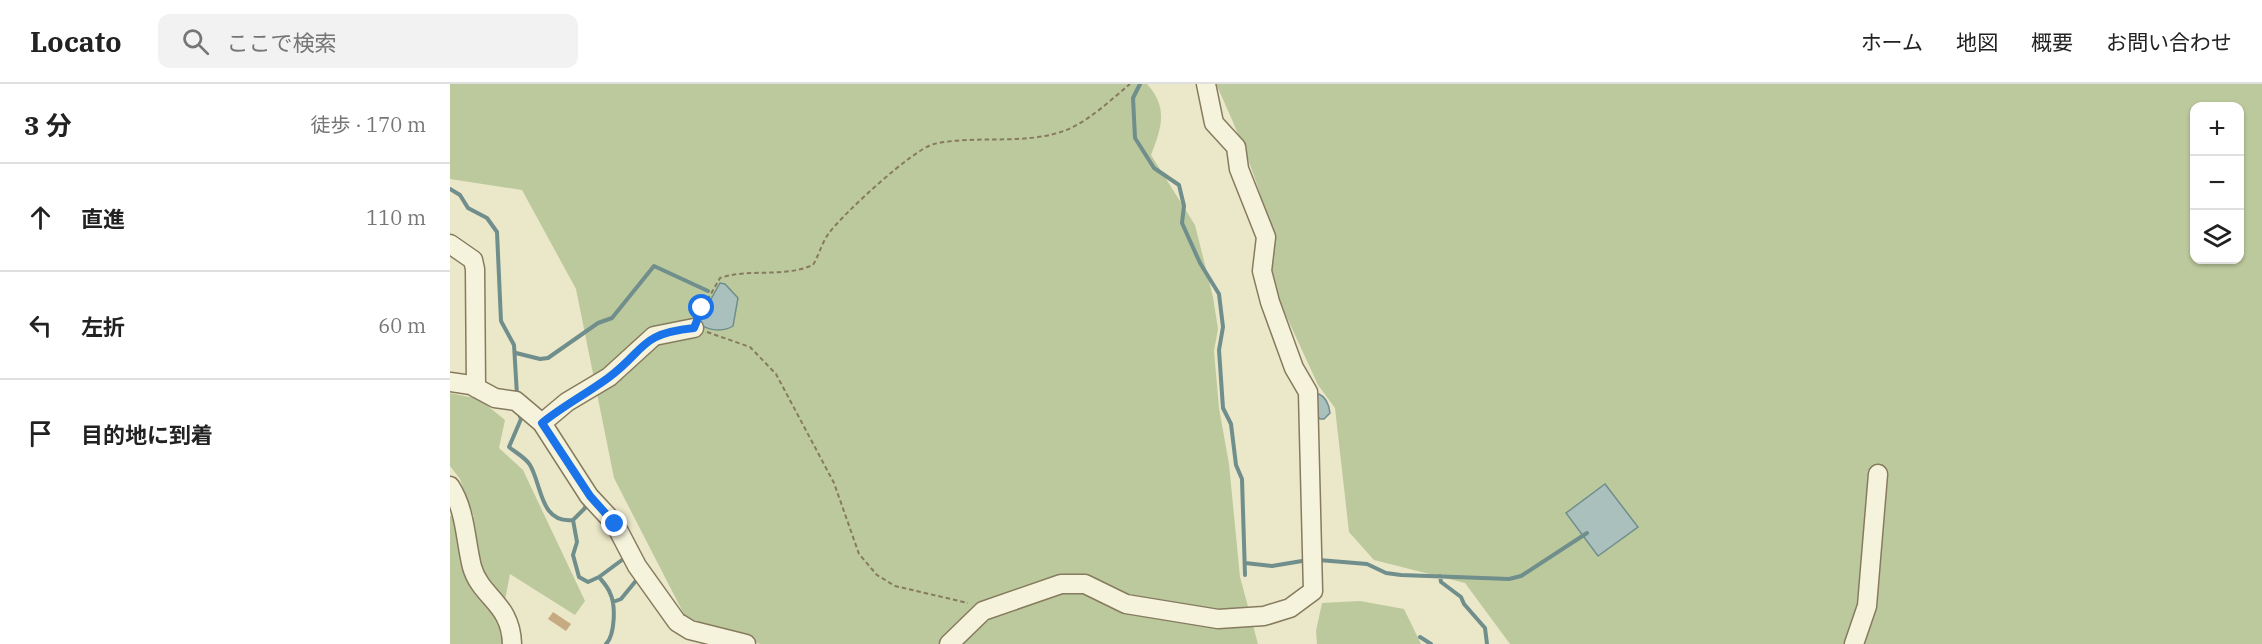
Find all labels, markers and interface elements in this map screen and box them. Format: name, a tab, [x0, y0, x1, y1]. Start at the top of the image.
search box	[158, 14, 578, 68]
text: Locato	[30, 23, 122, 60]
icon: search	[179, 25, 212, 58]
text: ここで検索	[227, 28, 337, 57]
text: ホーム	[1861, 28, 1923, 56]
text: 地図	[1956, 28, 1998, 56]
text: 概要	[2031, 28, 2073, 56]
text: お問い合わせ	[2106, 28, 2232, 56]
map controls	[2190, 102, 2244, 264]
button: +	[2190, 102, 2244, 156]
text: 3 分	[24, 108, 72, 142]
text: 徒歩 · 170 m	[311, 111, 426, 138]
button: −	[2190, 156, 2244, 210]
icon: ahead	[24, 201, 57, 234]
text: 直進	[81, 204, 125, 233]
text: 110 m	[366, 204, 426, 231]
button: layers	[2190, 210, 2244, 264]
route start	[688, 294, 714, 320]
icon: left	[24, 309, 57, 342]
text: 左折	[81, 312, 125, 341]
text: 60 m	[378, 312, 426, 339]
icon: arrive	[24, 417, 57, 450]
text: 目的地に到着	[81, 420, 213, 449]
route end	[601, 510, 627, 536]

